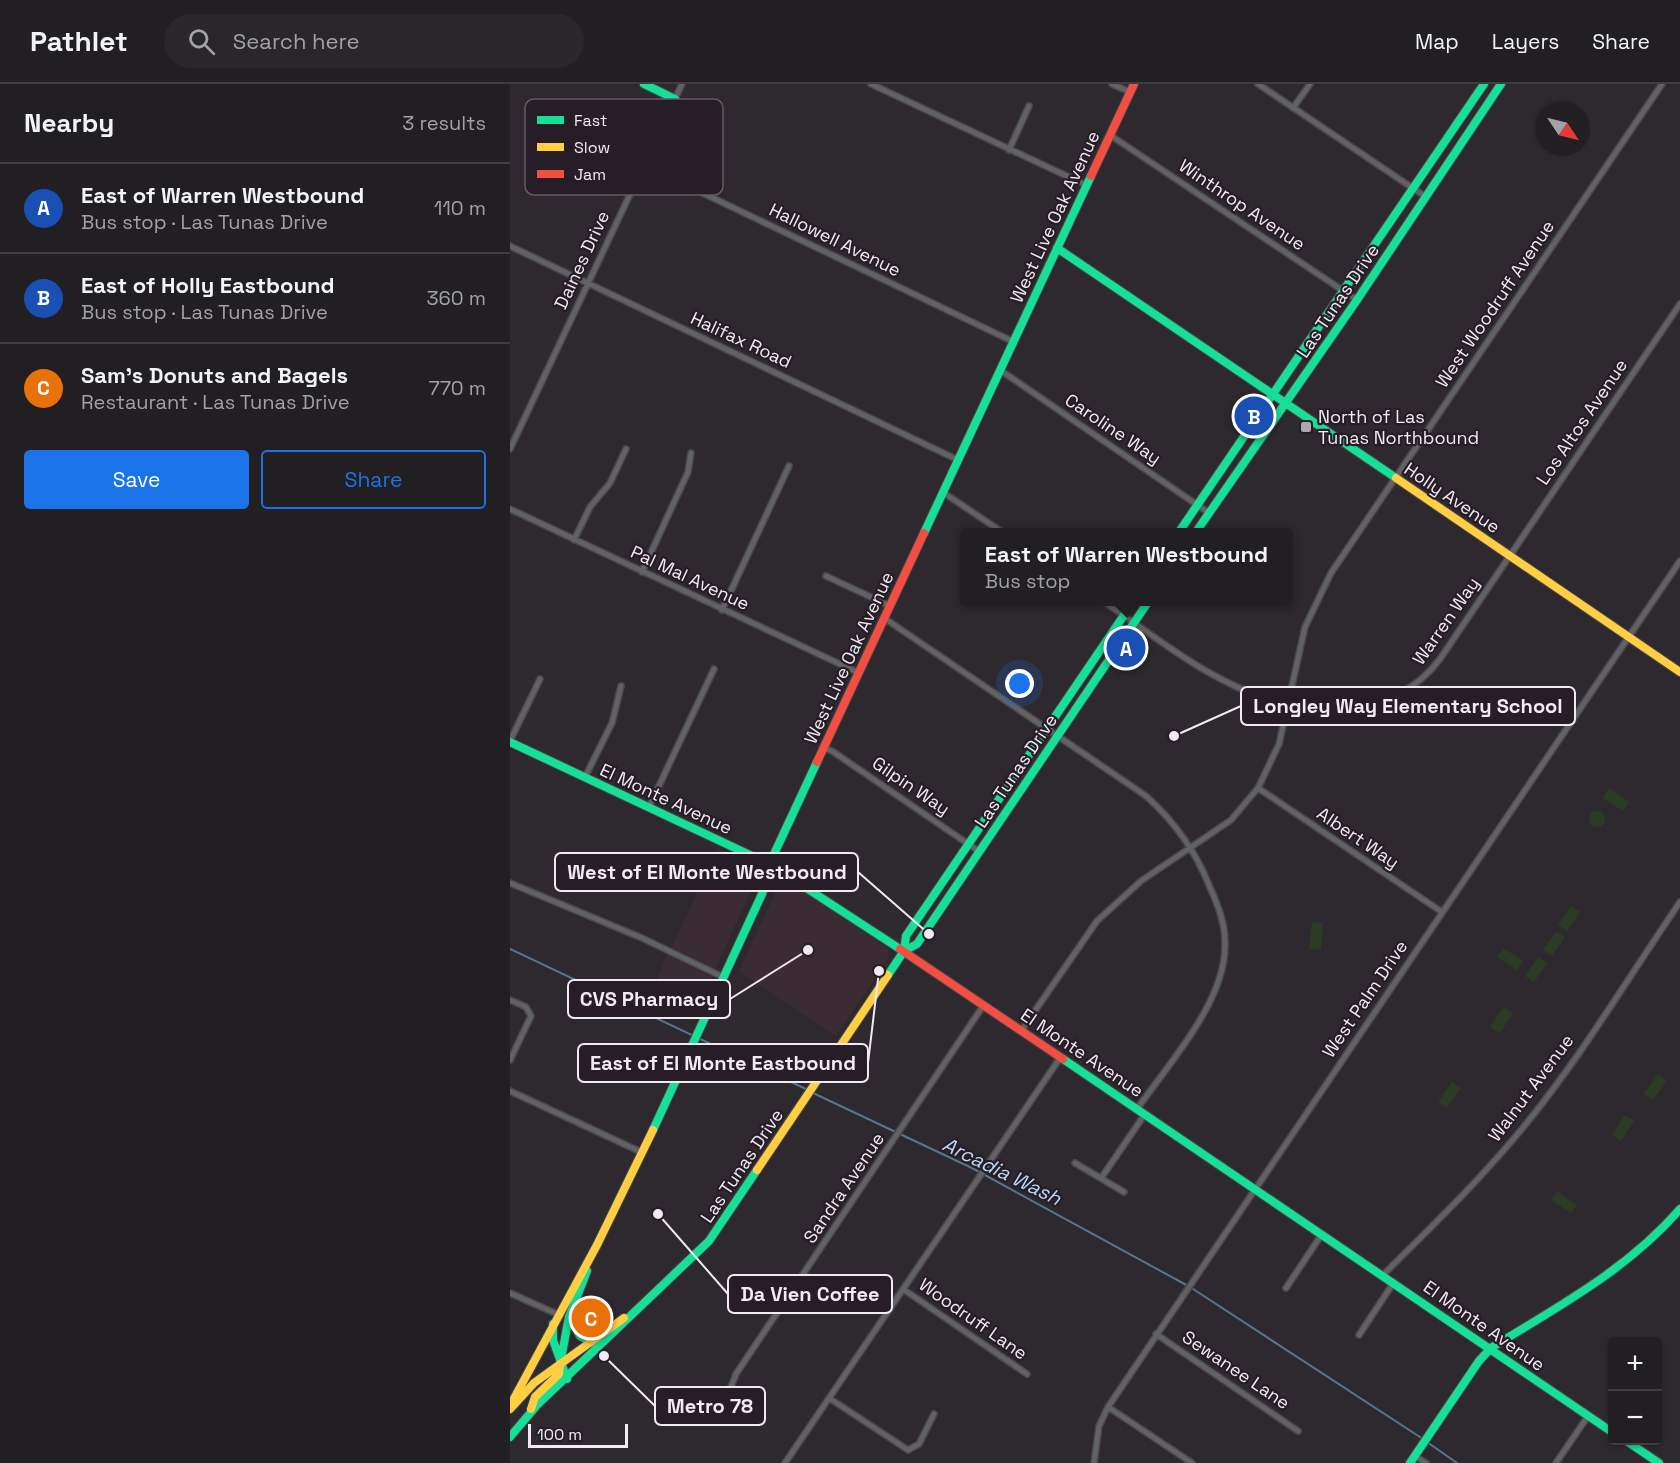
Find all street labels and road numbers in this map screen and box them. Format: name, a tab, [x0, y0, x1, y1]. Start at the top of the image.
street label: West Live Oak Avenue	[1005, 127, 1105, 306]
street label: Winthrop Avenue	[1175, 154, 1310, 255]
street label: Hallowell Avenue	[766, 198, 905, 281]
street label: Daines Drive	[549, 207, 614, 313]
street label: West Woodruff Avenue	[1430, 216, 1559, 392]
street label: Las Tunas Drive	[1291, 239, 1384, 362]
street label: Halifax Road	[687, 306, 795, 373]
street label: Los Altos Avenue	[1531, 354, 1632, 489]
street label: Caroline Way	[1061, 388, 1166, 469]
street label: Holly Avenue	[1400, 457, 1505, 538]
street label: Pal Mal Avenue	[627, 540, 753, 615]
street label: West Live Oak Avenue	[799, 568, 899, 747]
street label: Warren Way	[1407, 572, 1484, 669]
street label: Las Tunas Drive	[969, 709, 1062, 832]
street label: Gilpin Way	[868, 751, 955, 820]
street label: El Monte Avenue	[596, 758, 736, 839]
street label: Albert Way	[1313, 802, 1404, 873]
street label: West Palm Drive	[1317, 936, 1412, 1062]
street label: El Monte Avenue	[1016, 1003, 1148, 1102]
street label: Walnut Avenue	[1483, 1029, 1578, 1146]
street label: Las Tunas Drive	[695, 1104, 788, 1227]
street label: Sandra Avenue	[798, 1128, 889, 1248]
street label: Woodruff Lane	[915, 1273, 1032, 1365]
street label: El Monte Avenue	[1419, 1275, 1550, 1376]
street label: Sewanee Lane	[1178, 1325, 1295, 1414]

